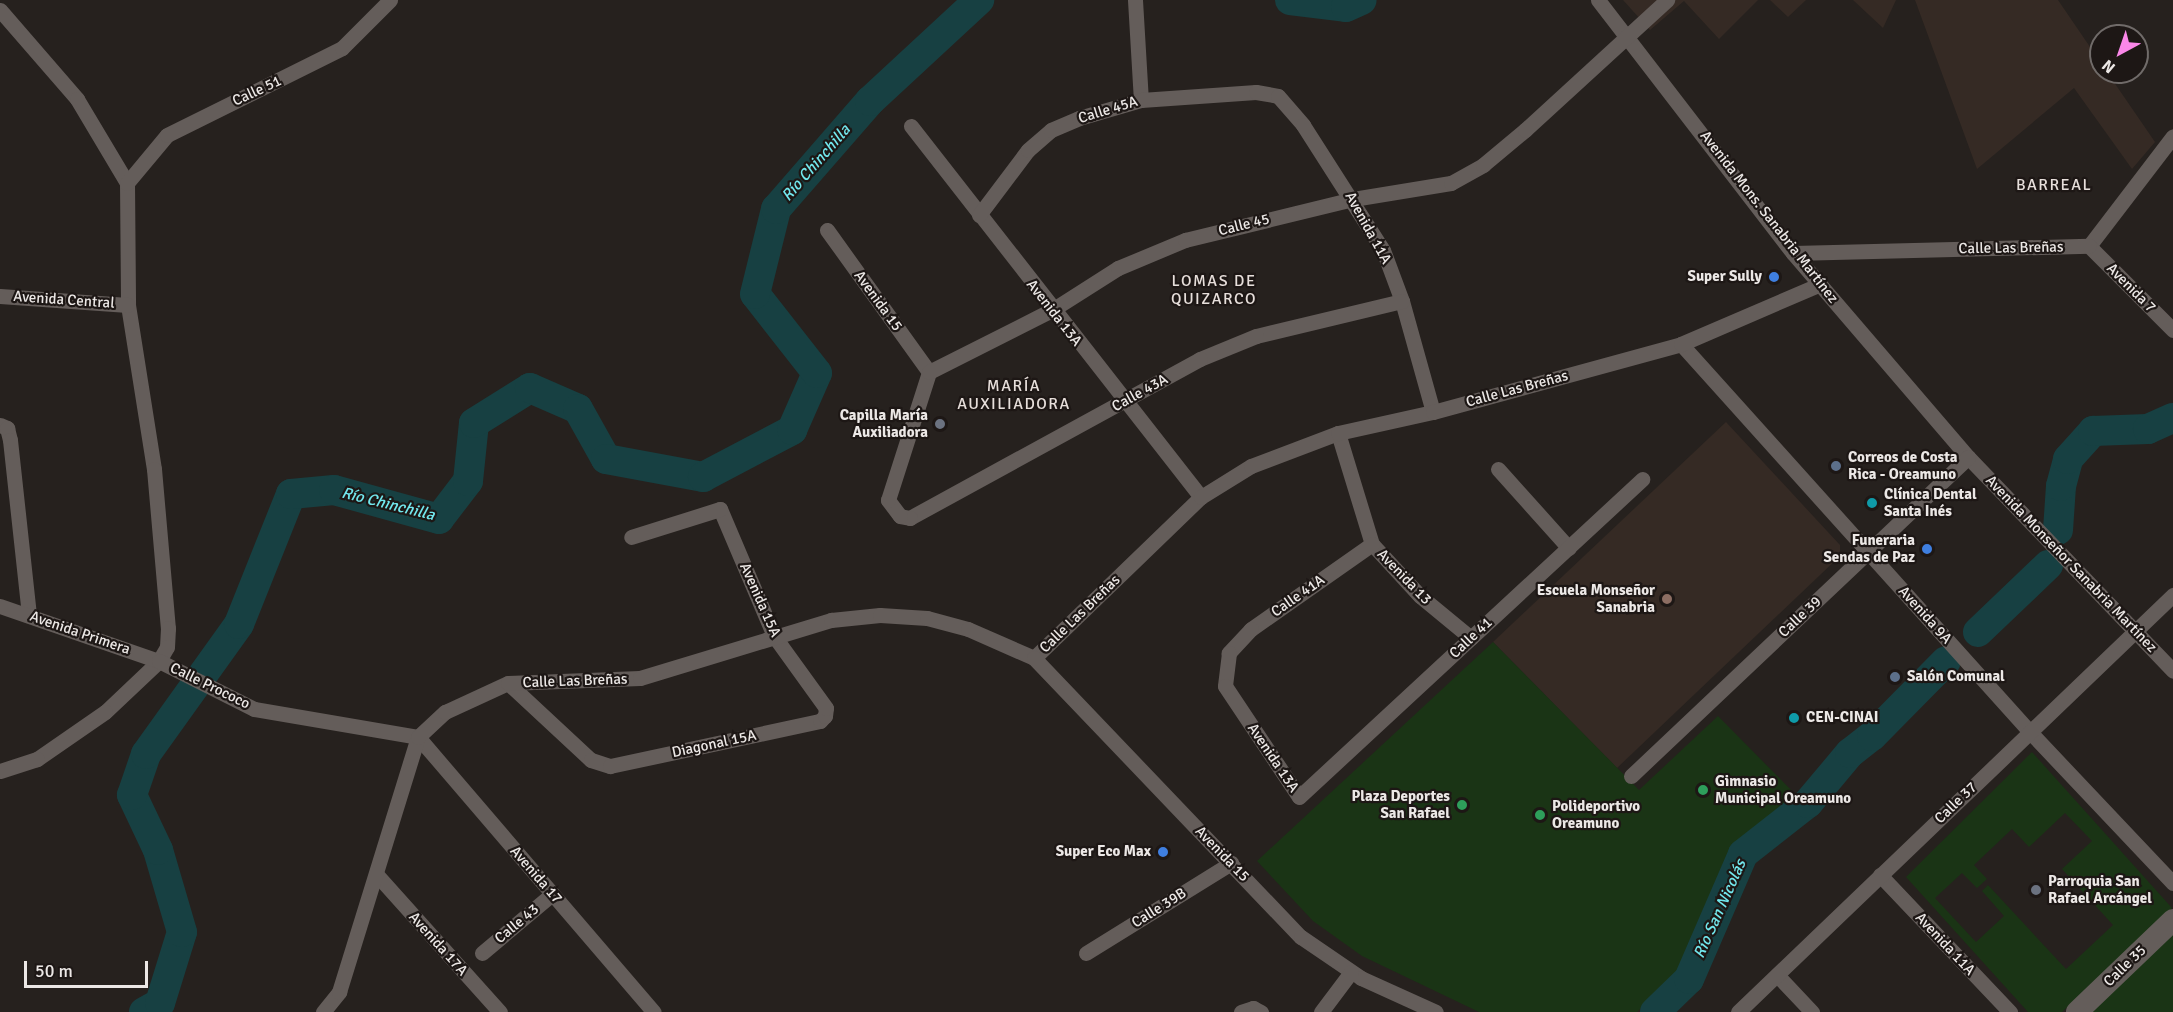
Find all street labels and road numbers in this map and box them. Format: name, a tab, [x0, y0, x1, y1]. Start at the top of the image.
street label: Calle 51	[230, 72, 284, 110]
street label: Calle 45A	[1076, 92, 1140, 128]
street label: Avenida Mons. Sanabria Martínez	[1696, 127, 1842, 307]
street label: Avenida 11A	[1341, 189, 1395, 267]
street label: Calle 45	[1217, 210, 1271, 240]
street label: Calle Las Breñas	[1958, 238, 2064, 258]
street label: Avenida 7	[2103, 260, 2159, 316]
street label: Avenida 15	[850, 267, 906, 335]
street label: Avenida 13A	[1022, 276, 1086, 350]
street label: Avenida Central	[13, 287, 115, 313]
street label: Calle Las Breñas	[1464, 367, 1570, 411]
street label: Calle 43A	[1109, 370, 1171, 416]
street label: Avenida Monseñor Sanabria Martínez	[1982, 472, 2160, 656]
street label: Avenida 13	[1373, 545, 1435, 609]
street label: Avenida 15A	[736, 560, 784, 640]
street label: Calle Las Breñas	[1036, 571, 1124, 657]
street label: Calle 41A	[1268, 571, 1328, 621]
street label: Avenida 9A	[1894, 582, 1956, 648]
street label: Calle 39	[1775, 593, 1825, 641]
street label: Avenida Primera	[28, 607, 132, 659]
street label: Calle 41	[1446, 614, 1496, 662]
street label: Calle Prococo	[167, 659, 253, 713]
street label: Calle Las Breñas	[522, 670, 628, 692]
street label: Avenida 13A	[1243, 720, 1303, 796]
street label: Diagonal 15A	[670, 726, 758, 762]
street label: Calle 37	[1931, 778, 1981, 828]
street label: Avenida 15	[1191, 822, 1253, 886]
street label: Avenida 17	[506, 843, 566, 907]
street label: Calle 39B	[1128, 884, 1190, 932]
street label: Calle 43	[491, 900, 543, 948]
street label: Avenida 17A	[405, 908, 471, 980]
street label: Avenida 11A	[1911, 909, 1979, 979]
street label: Calle 35	[2100, 941, 2150, 991]

